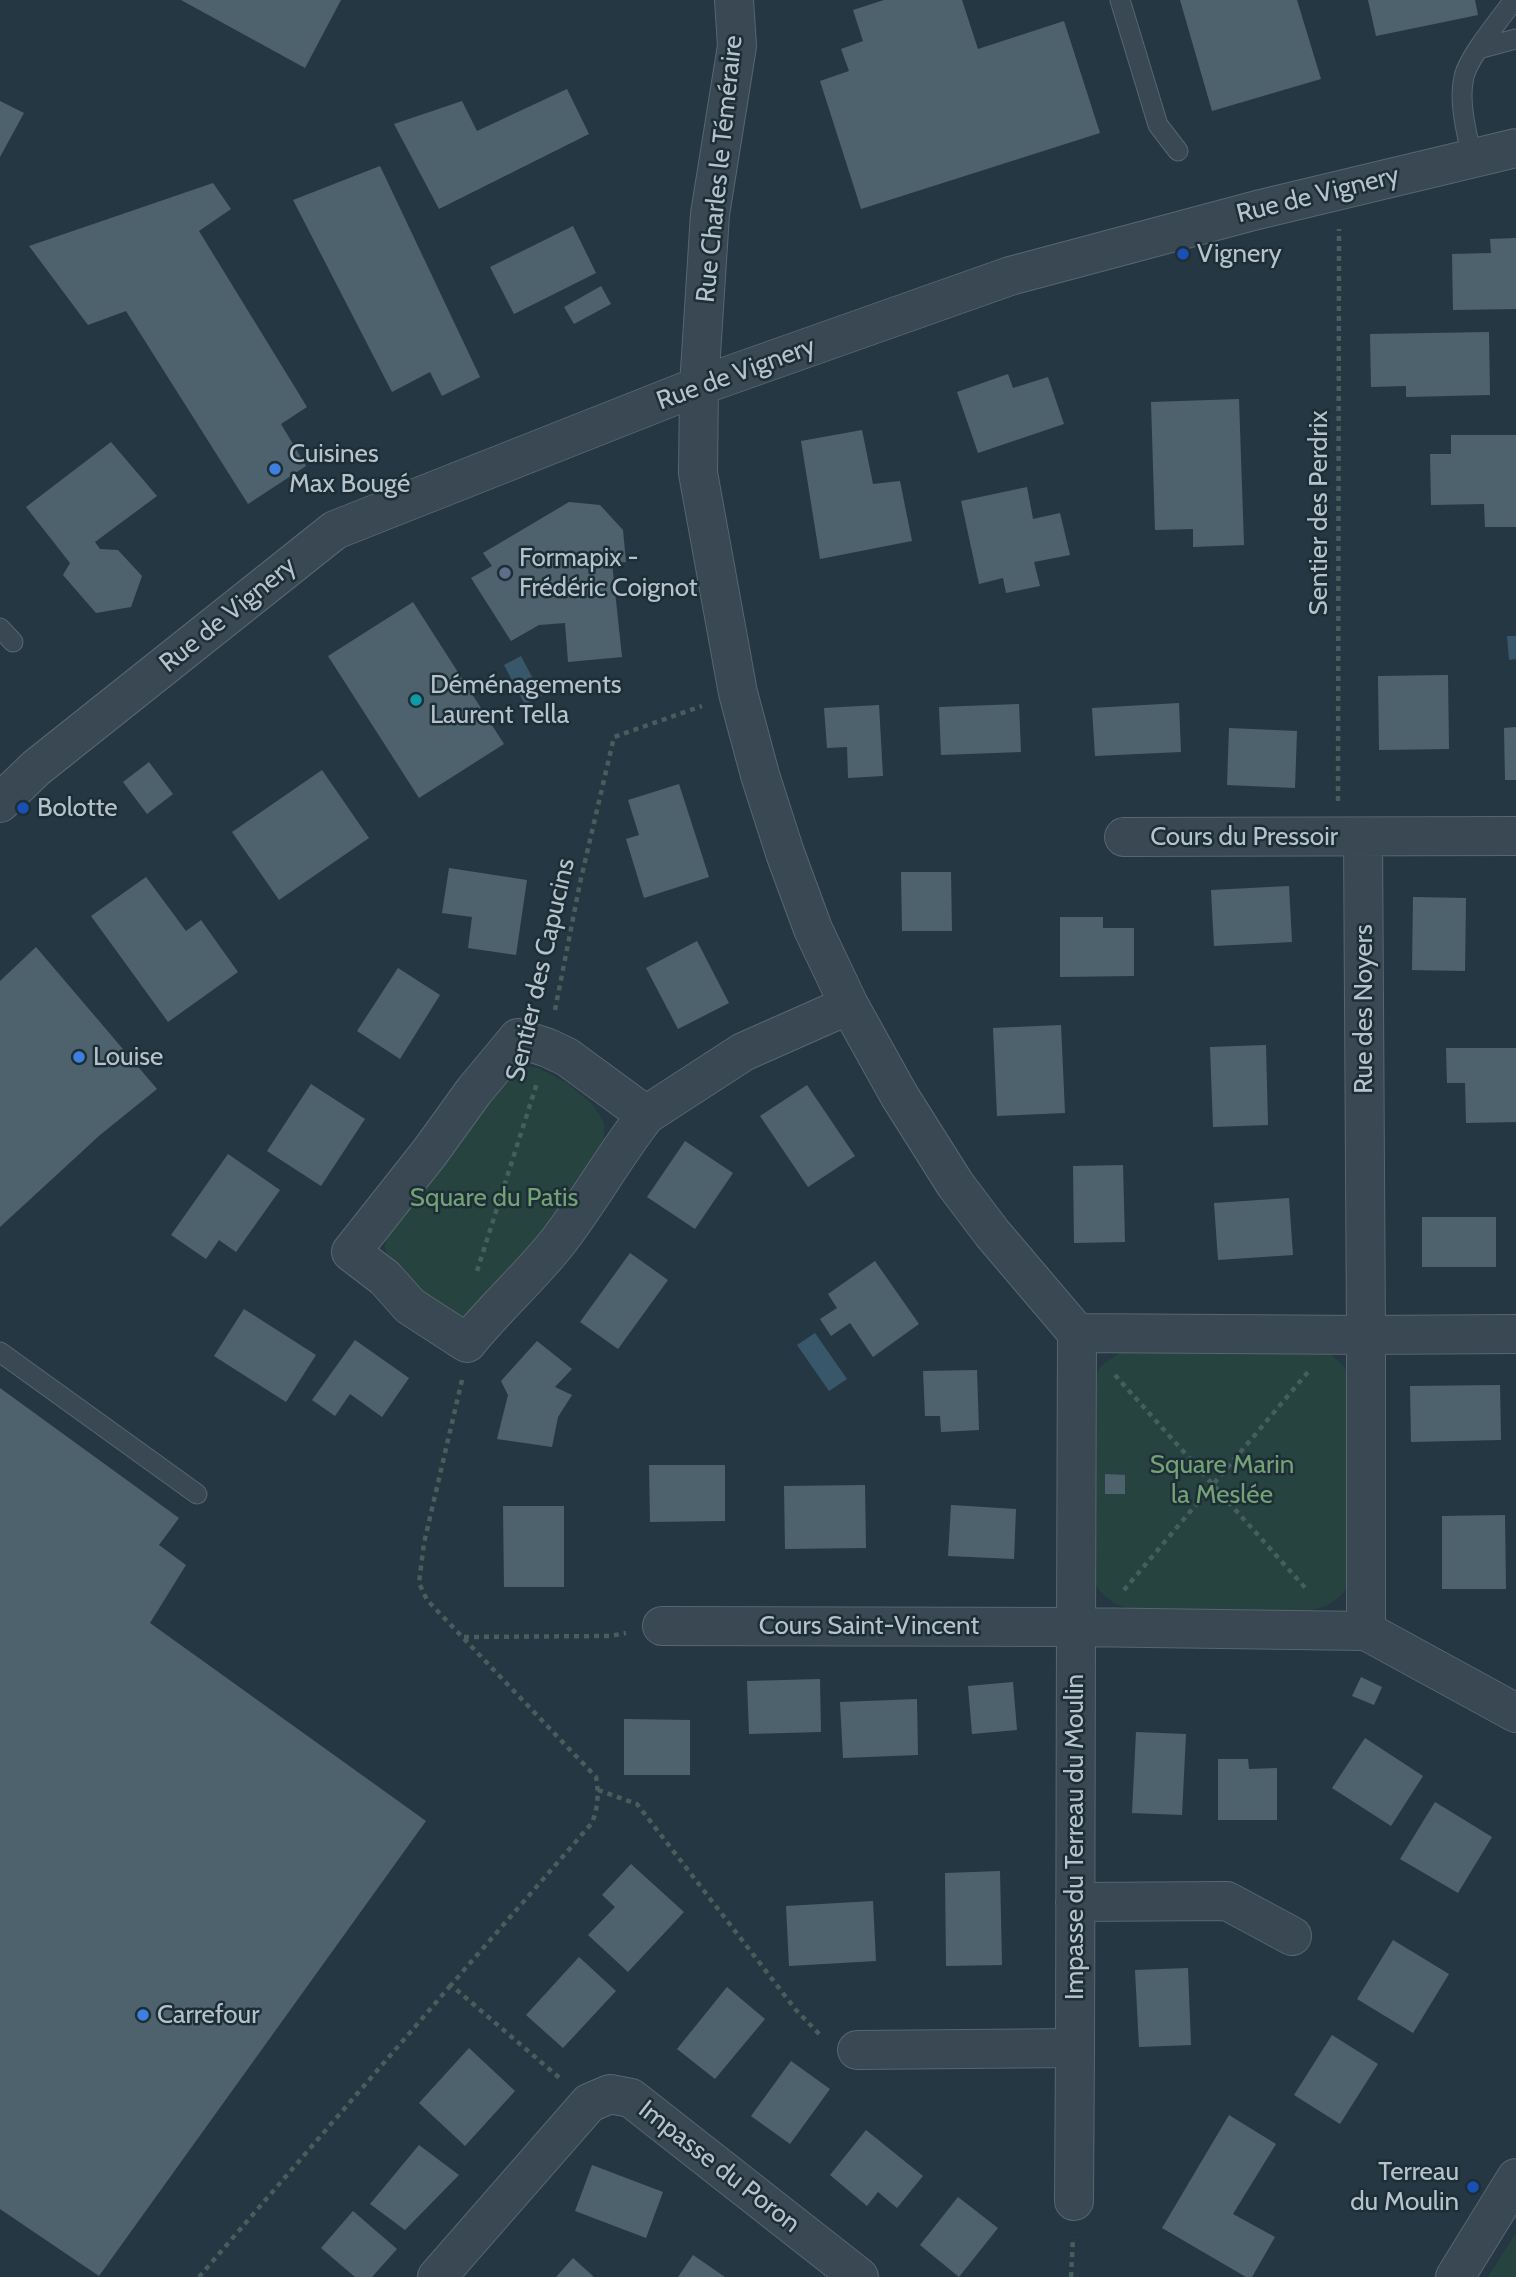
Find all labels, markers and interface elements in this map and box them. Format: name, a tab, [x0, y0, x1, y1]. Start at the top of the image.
street label: Rue Charles le Téméraire	[690, 34, 750, 304]
street label: Rue de Vignery	[1233, 160, 1403, 230]
place label: Vignery	[1197, 238, 1282, 270]
marker: Vignery	[1175, 246, 1191, 262]
street label: Rue de Vignery	[652, 331, 820, 417]
street label: Sentier des Perdrix	[1303, 410, 1335, 616]
place label: Cuisines Max Bougé	[289, 438, 410, 500]
marker: Cuisines Max Bougé	[267, 461, 283, 477]
place label: Formapix - Frédéric Coignot	[519, 542, 698, 604]
street label: Rue de Vignery	[154, 551, 302, 679]
marker: Formapix - Frédéric Coignot	[497, 565, 513, 581]
place label: Déménagements Laurent Tella	[430, 669, 621, 730]
marker: Déménagements Laurent Tella	[408, 692, 424, 708]
place label: Bolotte	[37, 792, 118, 824]
marker: Bolotte	[15, 800, 31, 816]
street label: Cours du Pressoir	[1150, 821, 1338, 853]
street label: Sentier des Capucins	[500, 855, 582, 1085]
street label: Rue des Noyers	[1348, 924, 1380, 1094]
place label: Louise	[93, 1041, 163, 1073]
marker: Louise	[71, 1049, 87, 1065]
park label: Square du Patis	[410, 1182, 578, 1214]
park label: Square Marin la Meslée	[1150, 1449, 1294, 1510]
street label: Cours Saint-Vincent	[759, 1610, 979, 1642]
street label: Impasse du Terreau du Moulin	[1059, 1674, 1091, 2000]
place label: Carrefour	[157, 1999, 259, 2031]
marker: Carrefour	[135, 2007, 151, 2023]
street label: Impasse du Poron	[632, 2094, 806, 2240]
place label: Terreau du Moulin	[1350, 2156, 1459, 2218]
marker: Terreau du Moulin	[1465, 2179, 1481, 2195]

